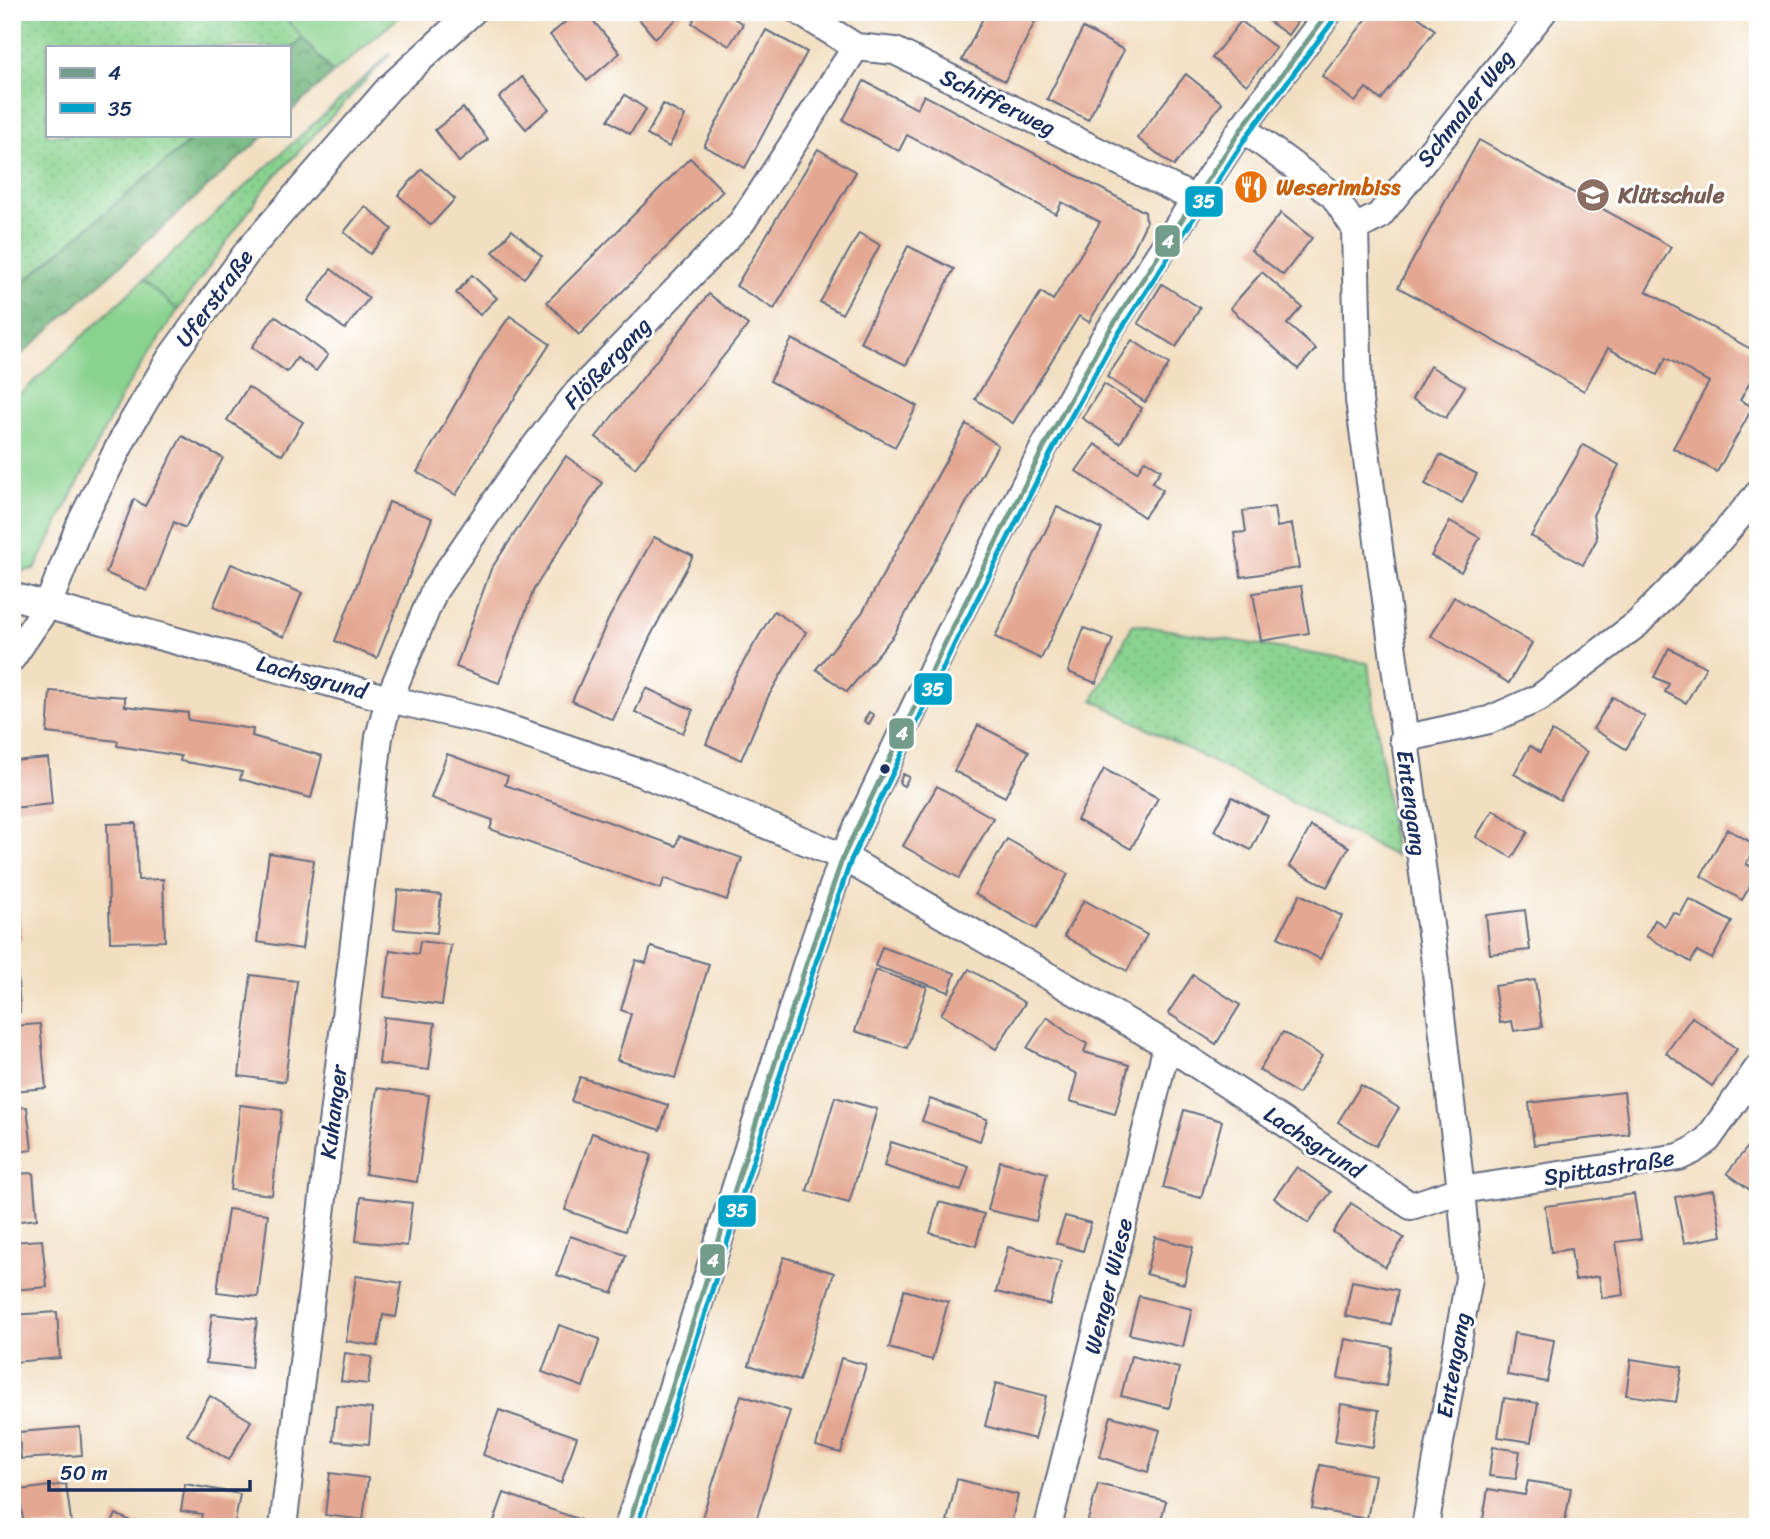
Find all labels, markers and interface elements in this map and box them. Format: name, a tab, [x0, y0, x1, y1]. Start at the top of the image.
street label: Schmaler Weg	[1406, 40, 1525, 177]
legend	[46, 46, 290, 136]
text: 4	[108, 54, 121, 92]
street label: Schifferweg	[933, 57, 1063, 148]
text: 35	[108, 90, 133, 128]
place label: Weserimbiss	[1276, 167, 1401, 208]
restaurant icon: Weserimbiss	[1232, 168, 1270, 206]
place label: Klütschule	[1617, 175, 1725, 216]
school or university icon: Klütschule	[1574, 176, 1612, 214]
line badge: 35	[1184, 185, 1224, 218]
text: 35	[1192, 185, 1215, 218]
line badge: 4	[1154, 224, 1181, 258]
text: 4	[1161, 225, 1174, 258]
street label: Uferstraße	[164, 240, 265, 356]
street label: Flößergang	[553, 307, 662, 419]
street label: Lachsgrund	[252, 643, 374, 712]
line badge: 35	[913, 672, 953, 706]
text: 35	[921, 673, 944, 706]
line badge: 4	[888, 717, 915, 750]
text: 4	[895, 717, 908, 750]
street label: Entengang	[1384, 747, 1439, 859]
unlabelled marker	[878, 762, 892, 776]
street label: Kuhanger	[307, 1061, 360, 1161]
street label: Lachsgrund	[1255, 1094, 1374, 1191]
street label: Spittastraße	[1541, 1137, 1678, 1198]
line badge: 35	[717, 1194, 757, 1228]
text: 35	[725, 1194, 748, 1227]
street label: Wenger Wiese	[1072, 1214, 1145, 1359]
line badge: 4	[699, 1243, 726, 1277]
text: 4	[706, 1244, 719, 1277]
street label: Entengang	[1424, 1309, 1483, 1421]
scale bar	[49, 1448, 250, 1492]
text: 50 m	[60, 1454, 108, 1492]

